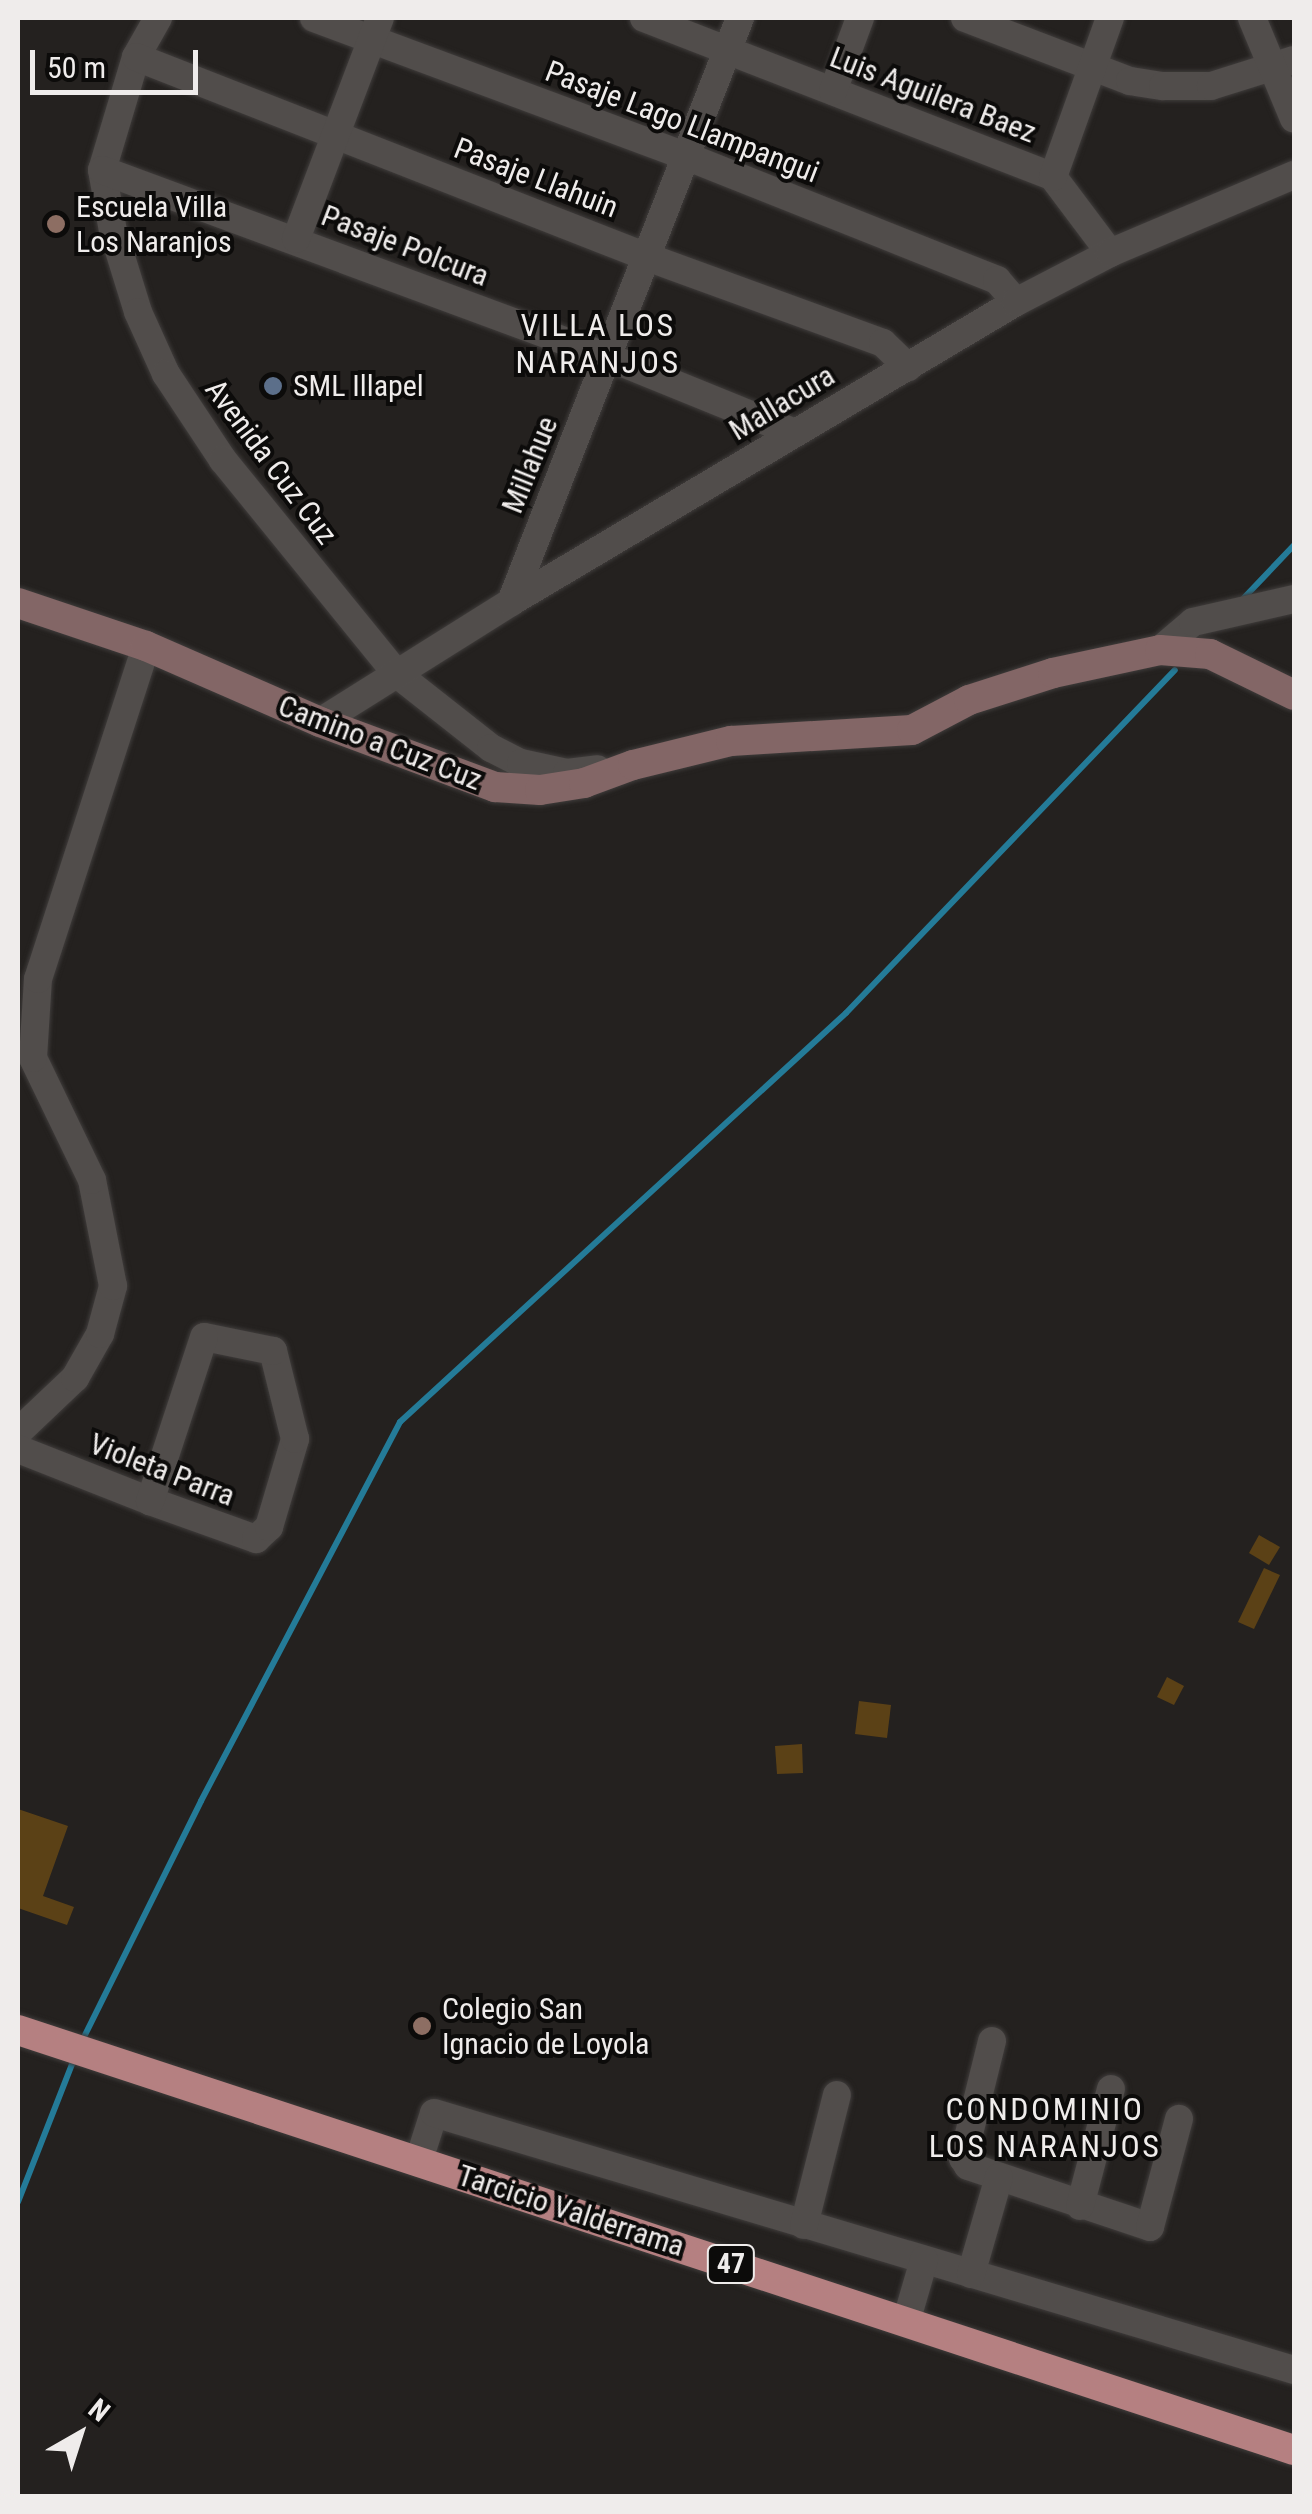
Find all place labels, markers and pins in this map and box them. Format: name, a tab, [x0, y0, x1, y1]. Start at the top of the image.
place label: Escuela Villa Los Naranjos	[76, 189, 232, 260]
marker: Escuela Villa Los Naranjos	[45, 213, 67, 235]
place label: SML Illapel	[293, 368, 424, 404]
marker: SML Illapel	[262, 375, 284, 397]
place label: Colegio San Ignacio de Loyola	[442, 1991, 649, 2062]
marker: Colegio San Ignacio de Loyola	[411, 2015, 433, 2037]

